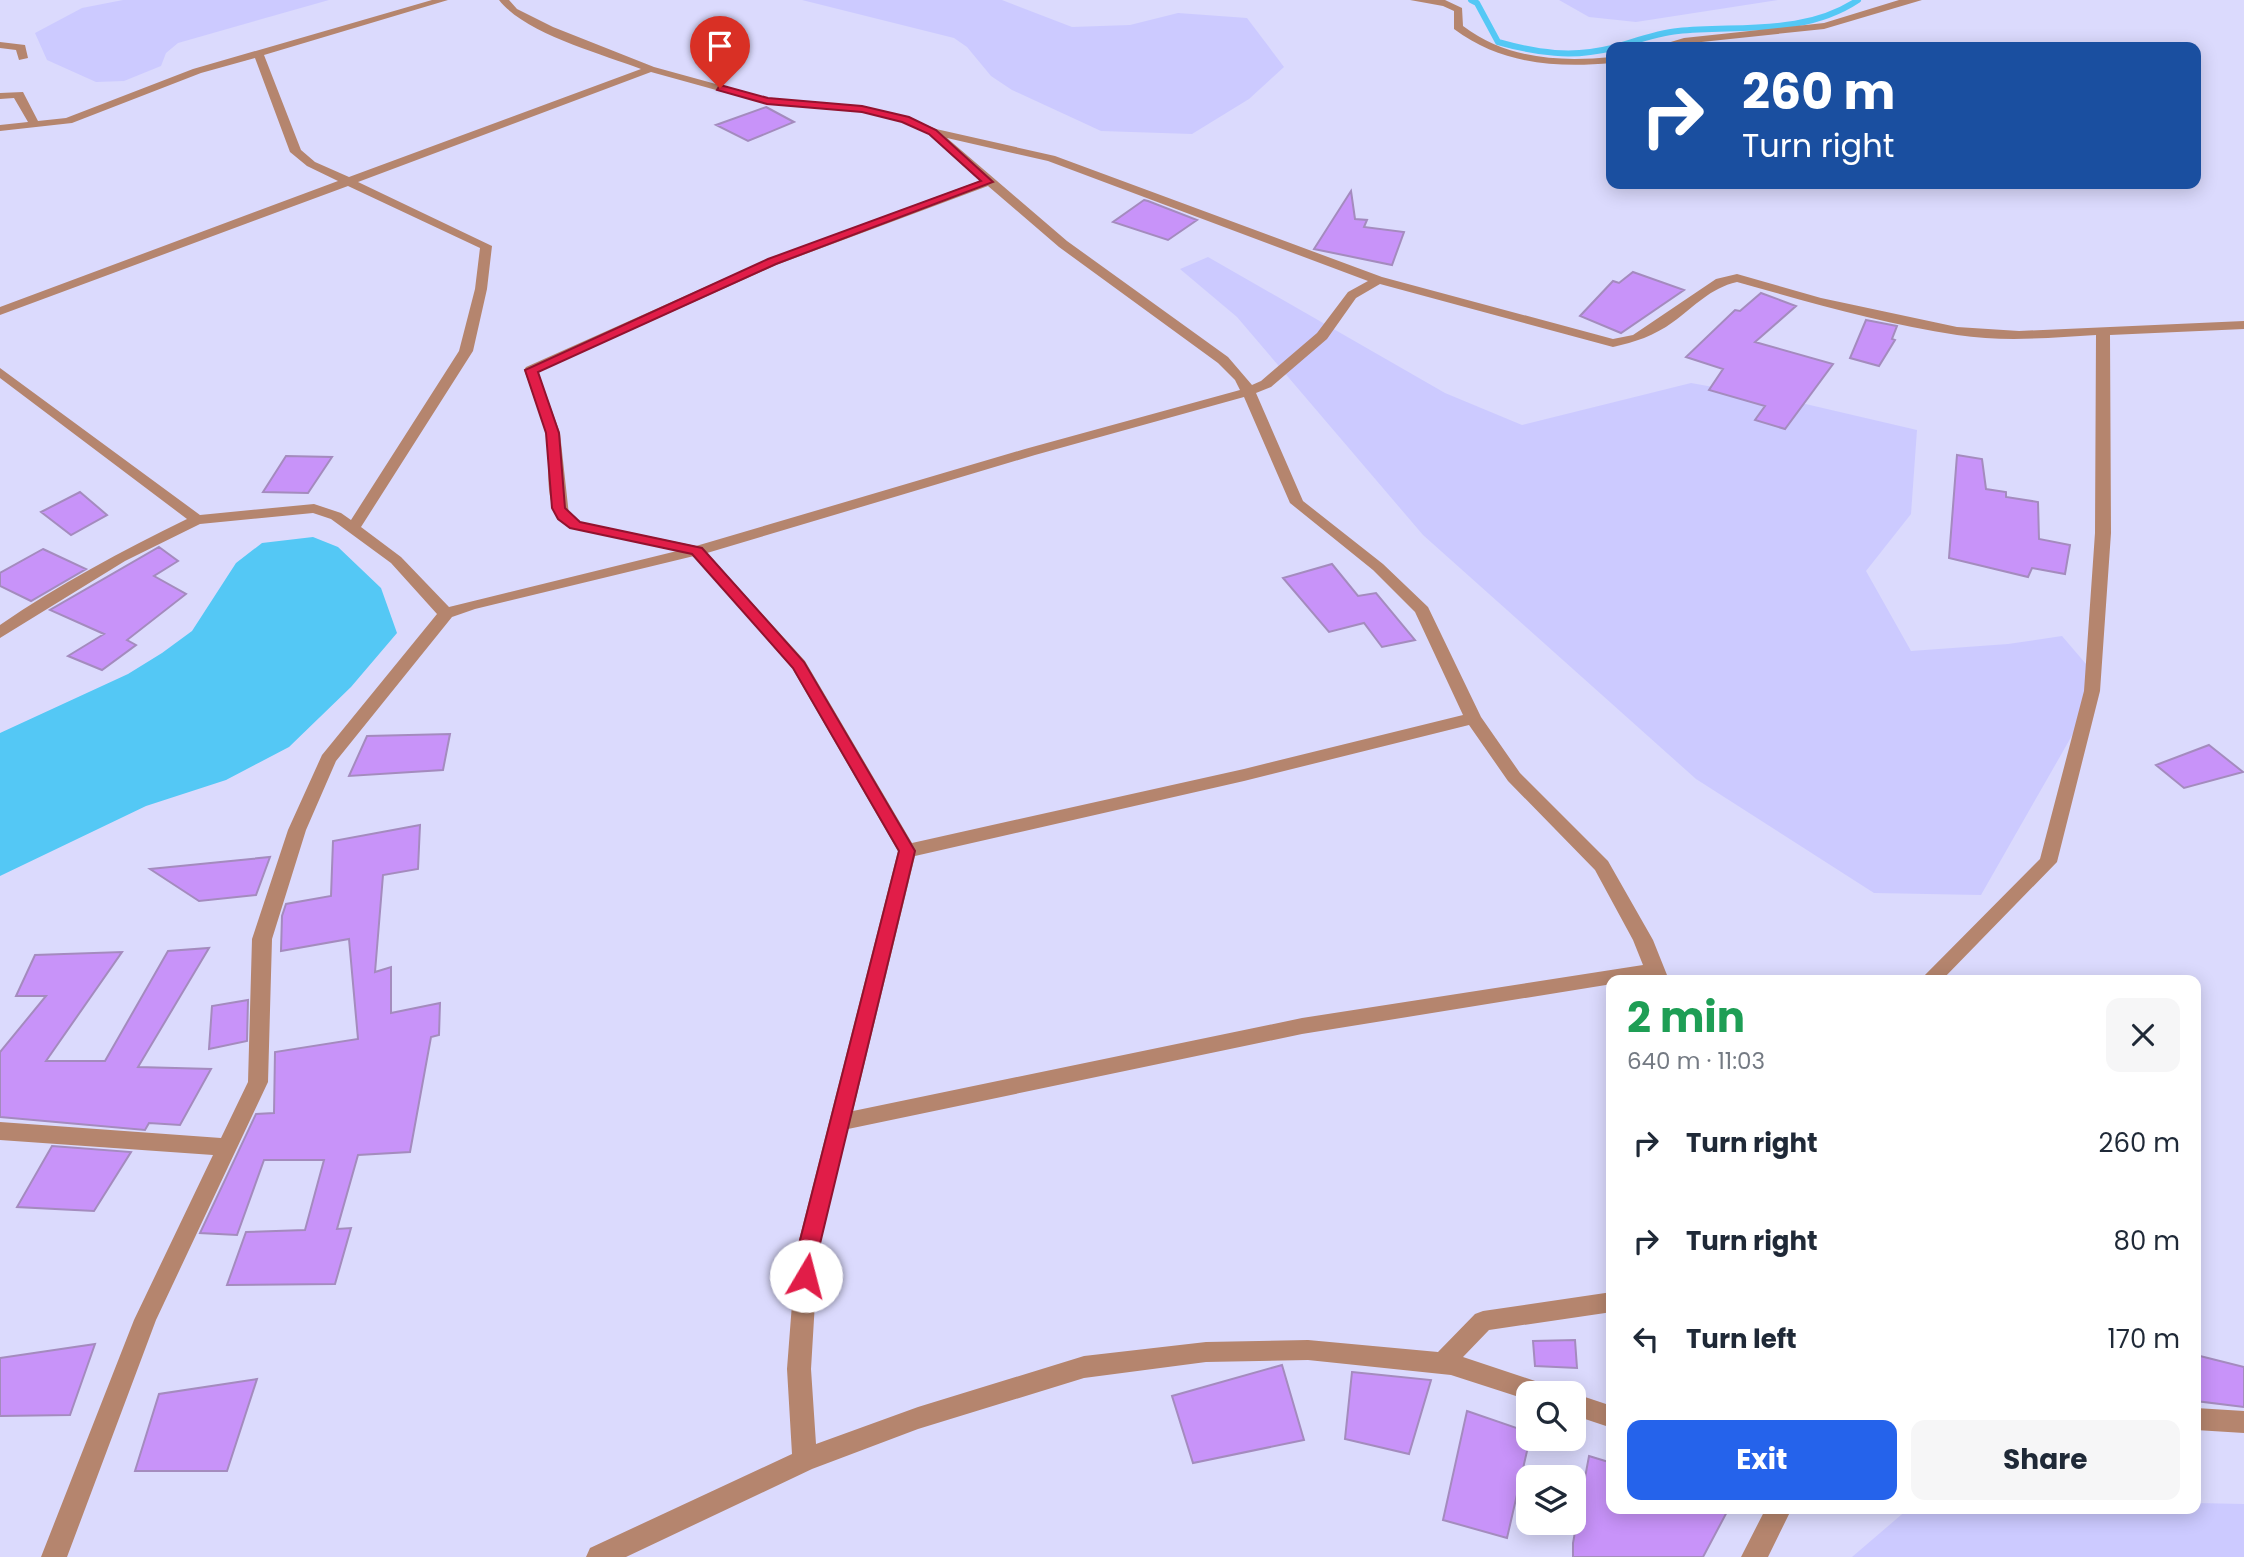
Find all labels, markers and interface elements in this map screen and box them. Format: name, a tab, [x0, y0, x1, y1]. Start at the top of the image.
pin	[690, 16, 750, 88]
icon: arrive	[701, 27, 739, 65]
text: 260 m	[1742, 58, 1895, 126]
icon: right	[1627, 70, 1718, 161]
text: Turn right	[1742, 123, 1894, 168]
text: 2 min	[1627, 988, 1745, 1047]
button: close	[2106, 998, 2180, 1072]
text: 640 m · 11:03	[1627, 1045, 1765, 1077]
icon: right	[1627, 1124, 1665, 1162]
text: Turn right	[1686, 1125, 1818, 1161]
text: 260 m	[2098, 1125, 2180, 1161]
icon: right	[1627, 1222, 1665, 1260]
text: Turn right	[1686, 1223, 1818, 1259]
text: 80 m	[2114, 1223, 2180, 1259]
position arrow	[769, 1239, 843, 1313]
icon: left	[1627, 1320, 1665, 1358]
text: Turn left	[1686, 1321, 1797, 1357]
text: 170 m	[2107, 1321, 2180, 1357]
map controls	[1516, 1381, 1586, 1535]
button: search	[1516, 1381, 1586, 1451]
button: Exit	[1627, 1420, 1897, 1500]
button: Share	[1911, 1420, 2180, 1500]
button: layers	[1516, 1465, 1586, 1535]

